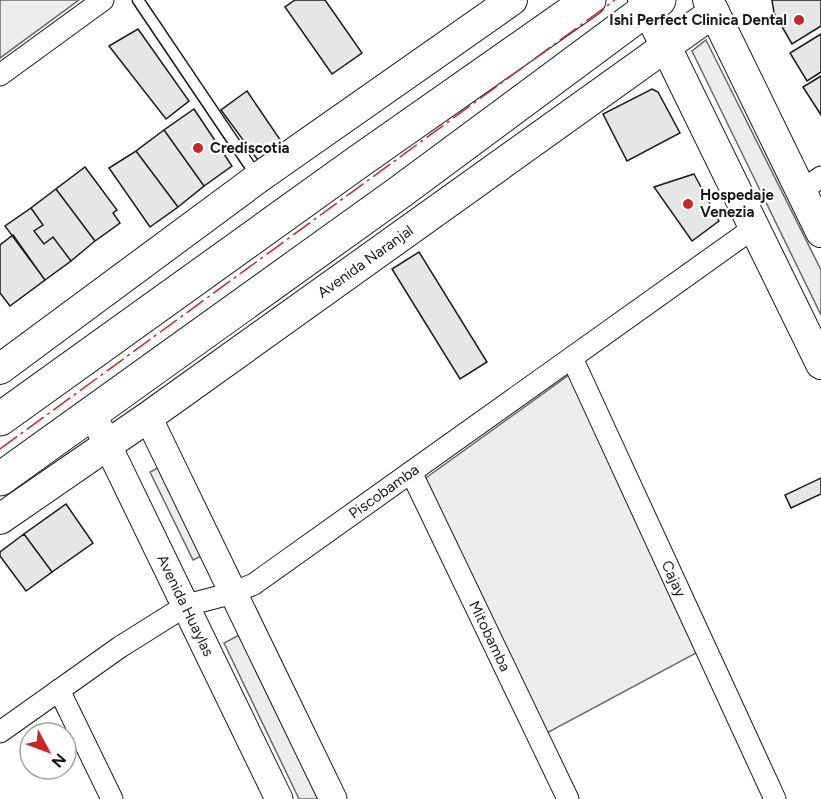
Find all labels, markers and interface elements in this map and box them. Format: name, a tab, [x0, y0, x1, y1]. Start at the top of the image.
place label: Ishi Perfect Clinica Dental	[609, 11, 787, 29]
marker: Ishi Perfect Clinica Dental	[792, 13, 806, 27]
place label: Crediscotia	[210, 139, 290, 157]
marker: Crediscotia	[191, 141, 205, 155]
place label: Hospedaje Venezia	[700, 186, 775, 221]
marker: Hospedaje Venezia	[681, 197, 695, 211]
street label: Avenida Naranjal	[314, 221, 417, 302]
street label: Piscobamba	[345, 460, 422, 522]
street label: Avenida Huaylas	[153, 552, 218, 659]
street label: Cajay	[657, 558, 690, 600]
street label: Mitobamba	[465, 598, 514, 674]
north arrow	[18, 721, 78, 781]
text: N	[48, 750, 70, 771]

